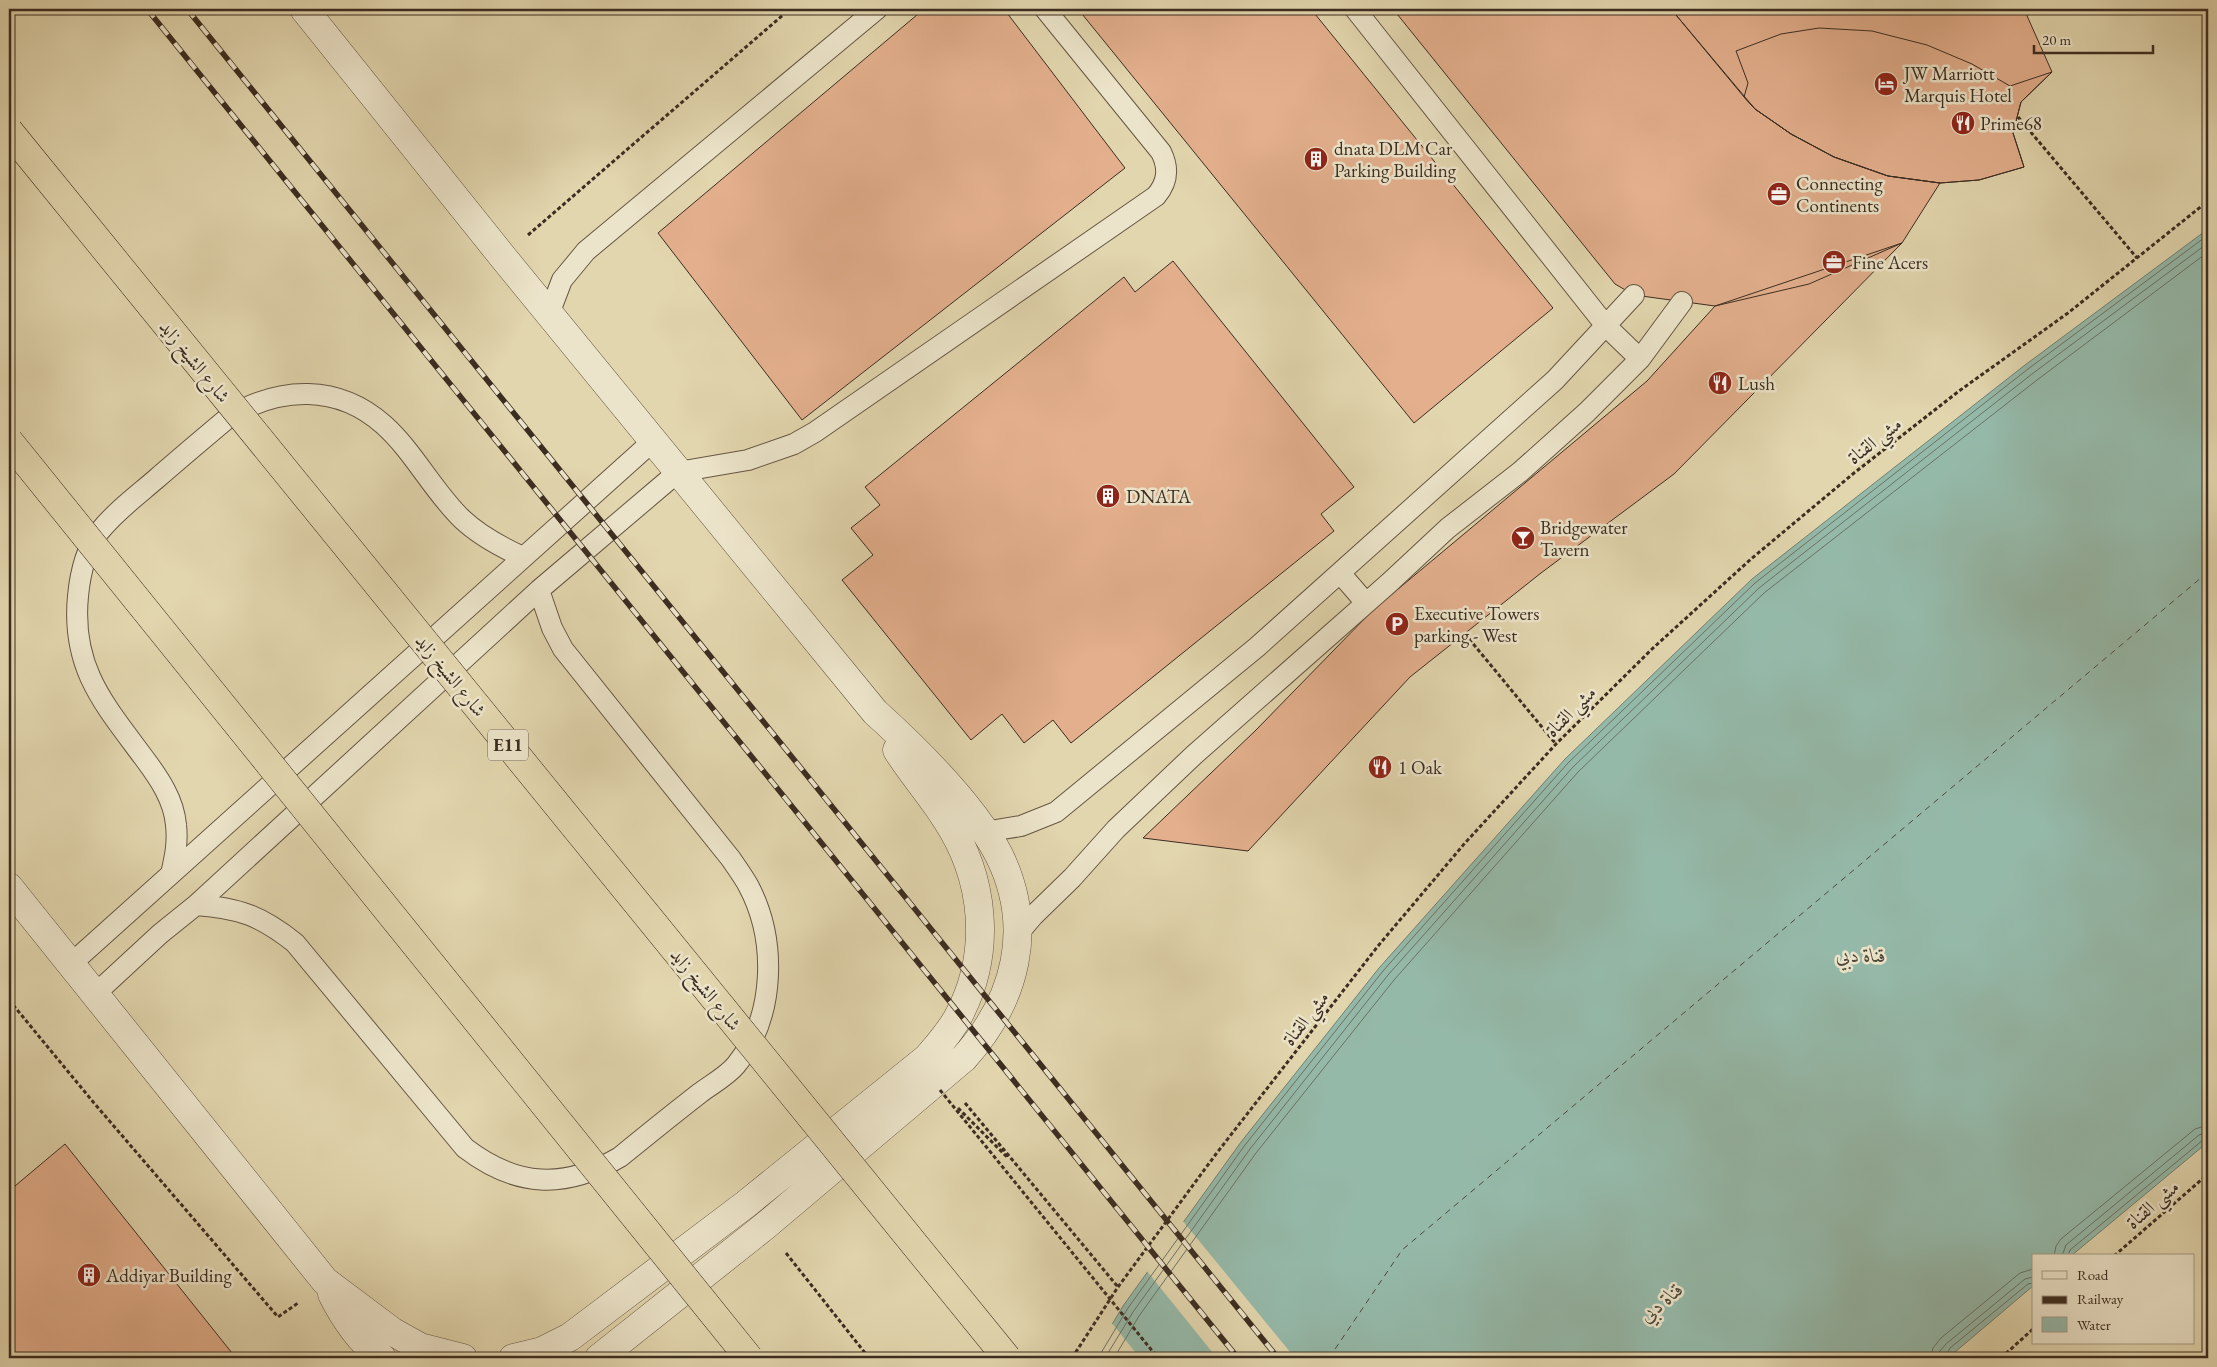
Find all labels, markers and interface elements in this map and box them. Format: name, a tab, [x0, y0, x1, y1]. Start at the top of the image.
scale bar	[2034, 22, 2153, 54]
text: 20 m	[2042, 30, 2071, 49]
place label: JW Marriott Marquis Hotel	[1902, 61, 2012, 108]
hotel icon: JW Marriott Marquis Hotel	[1873, 71, 1899, 97]
restaurant icon: Prime68	[1950, 110, 1976, 136]
place label: Prime68	[1980, 111, 2042, 136]
place label: dnata DLM Car Parking Building	[1334, 136, 1457, 183]
building icon: dnata DLM Car Parking Building	[1303, 146, 1329, 172]
place label: Connecting Continents	[1796, 171, 1884, 218]
office icon: Connecting Continents	[1766, 181, 1792, 207]
office icon: Fine Acers	[1821, 249, 1847, 275]
place label: Fine Acers	[1852, 250, 1928, 275]
street label: شارع الشيخ زايد	[150, 315, 236, 411]
restaurant icon: Lush	[1707, 370, 1733, 396]
place label: Lush	[1738, 371, 1775, 396]
street label: مشي القناة	[1842, 411, 1910, 474]
building icon: DNATA	[1095, 483, 1121, 509]
place label: DNATA	[1126, 484, 1192, 509]
place label: Bridgewater Tavern	[1540, 515, 1628, 562]
bar icon: Bridgewater Tavern	[1510, 525, 1536, 551]
place label: Executive Towers parking - West	[1414, 601, 1539, 648]
parking icon: Executive Towers parking - West	[1384, 611, 1410, 637]
street label: شارع الشيخ زايد	[406, 629, 492, 725]
street label: مشي القناة	[1539, 680, 1605, 746]
road number: E11	[488, 730, 528, 760]
restaurant icon: 1 Oak	[1367, 754, 1393, 780]
place label: 1 Oak	[1398, 755, 1443, 780]
water label: قناة دبي	[1836, 942, 1886, 971]
street label: شارع الشيخ زايد	[661, 943, 747, 1039]
street label: مشي القناة	[1276, 986, 1339, 1054]
street label: مشي القناة	[2120, 1174, 2188, 1238]
legend	[2032, 1254, 2194, 1344]
building icon: Addiyar Building	[76, 1262, 102, 1288]
place label: Addiyar Building	[105, 1263, 232, 1288]
text: Road	[2077, 1265, 2109, 1284]
water label: قناة دبي	[1633, 1276, 1691, 1330]
text: Railway	[2077, 1289, 2124, 1308]
text: Water	[2077, 1315, 2111, 1334]

